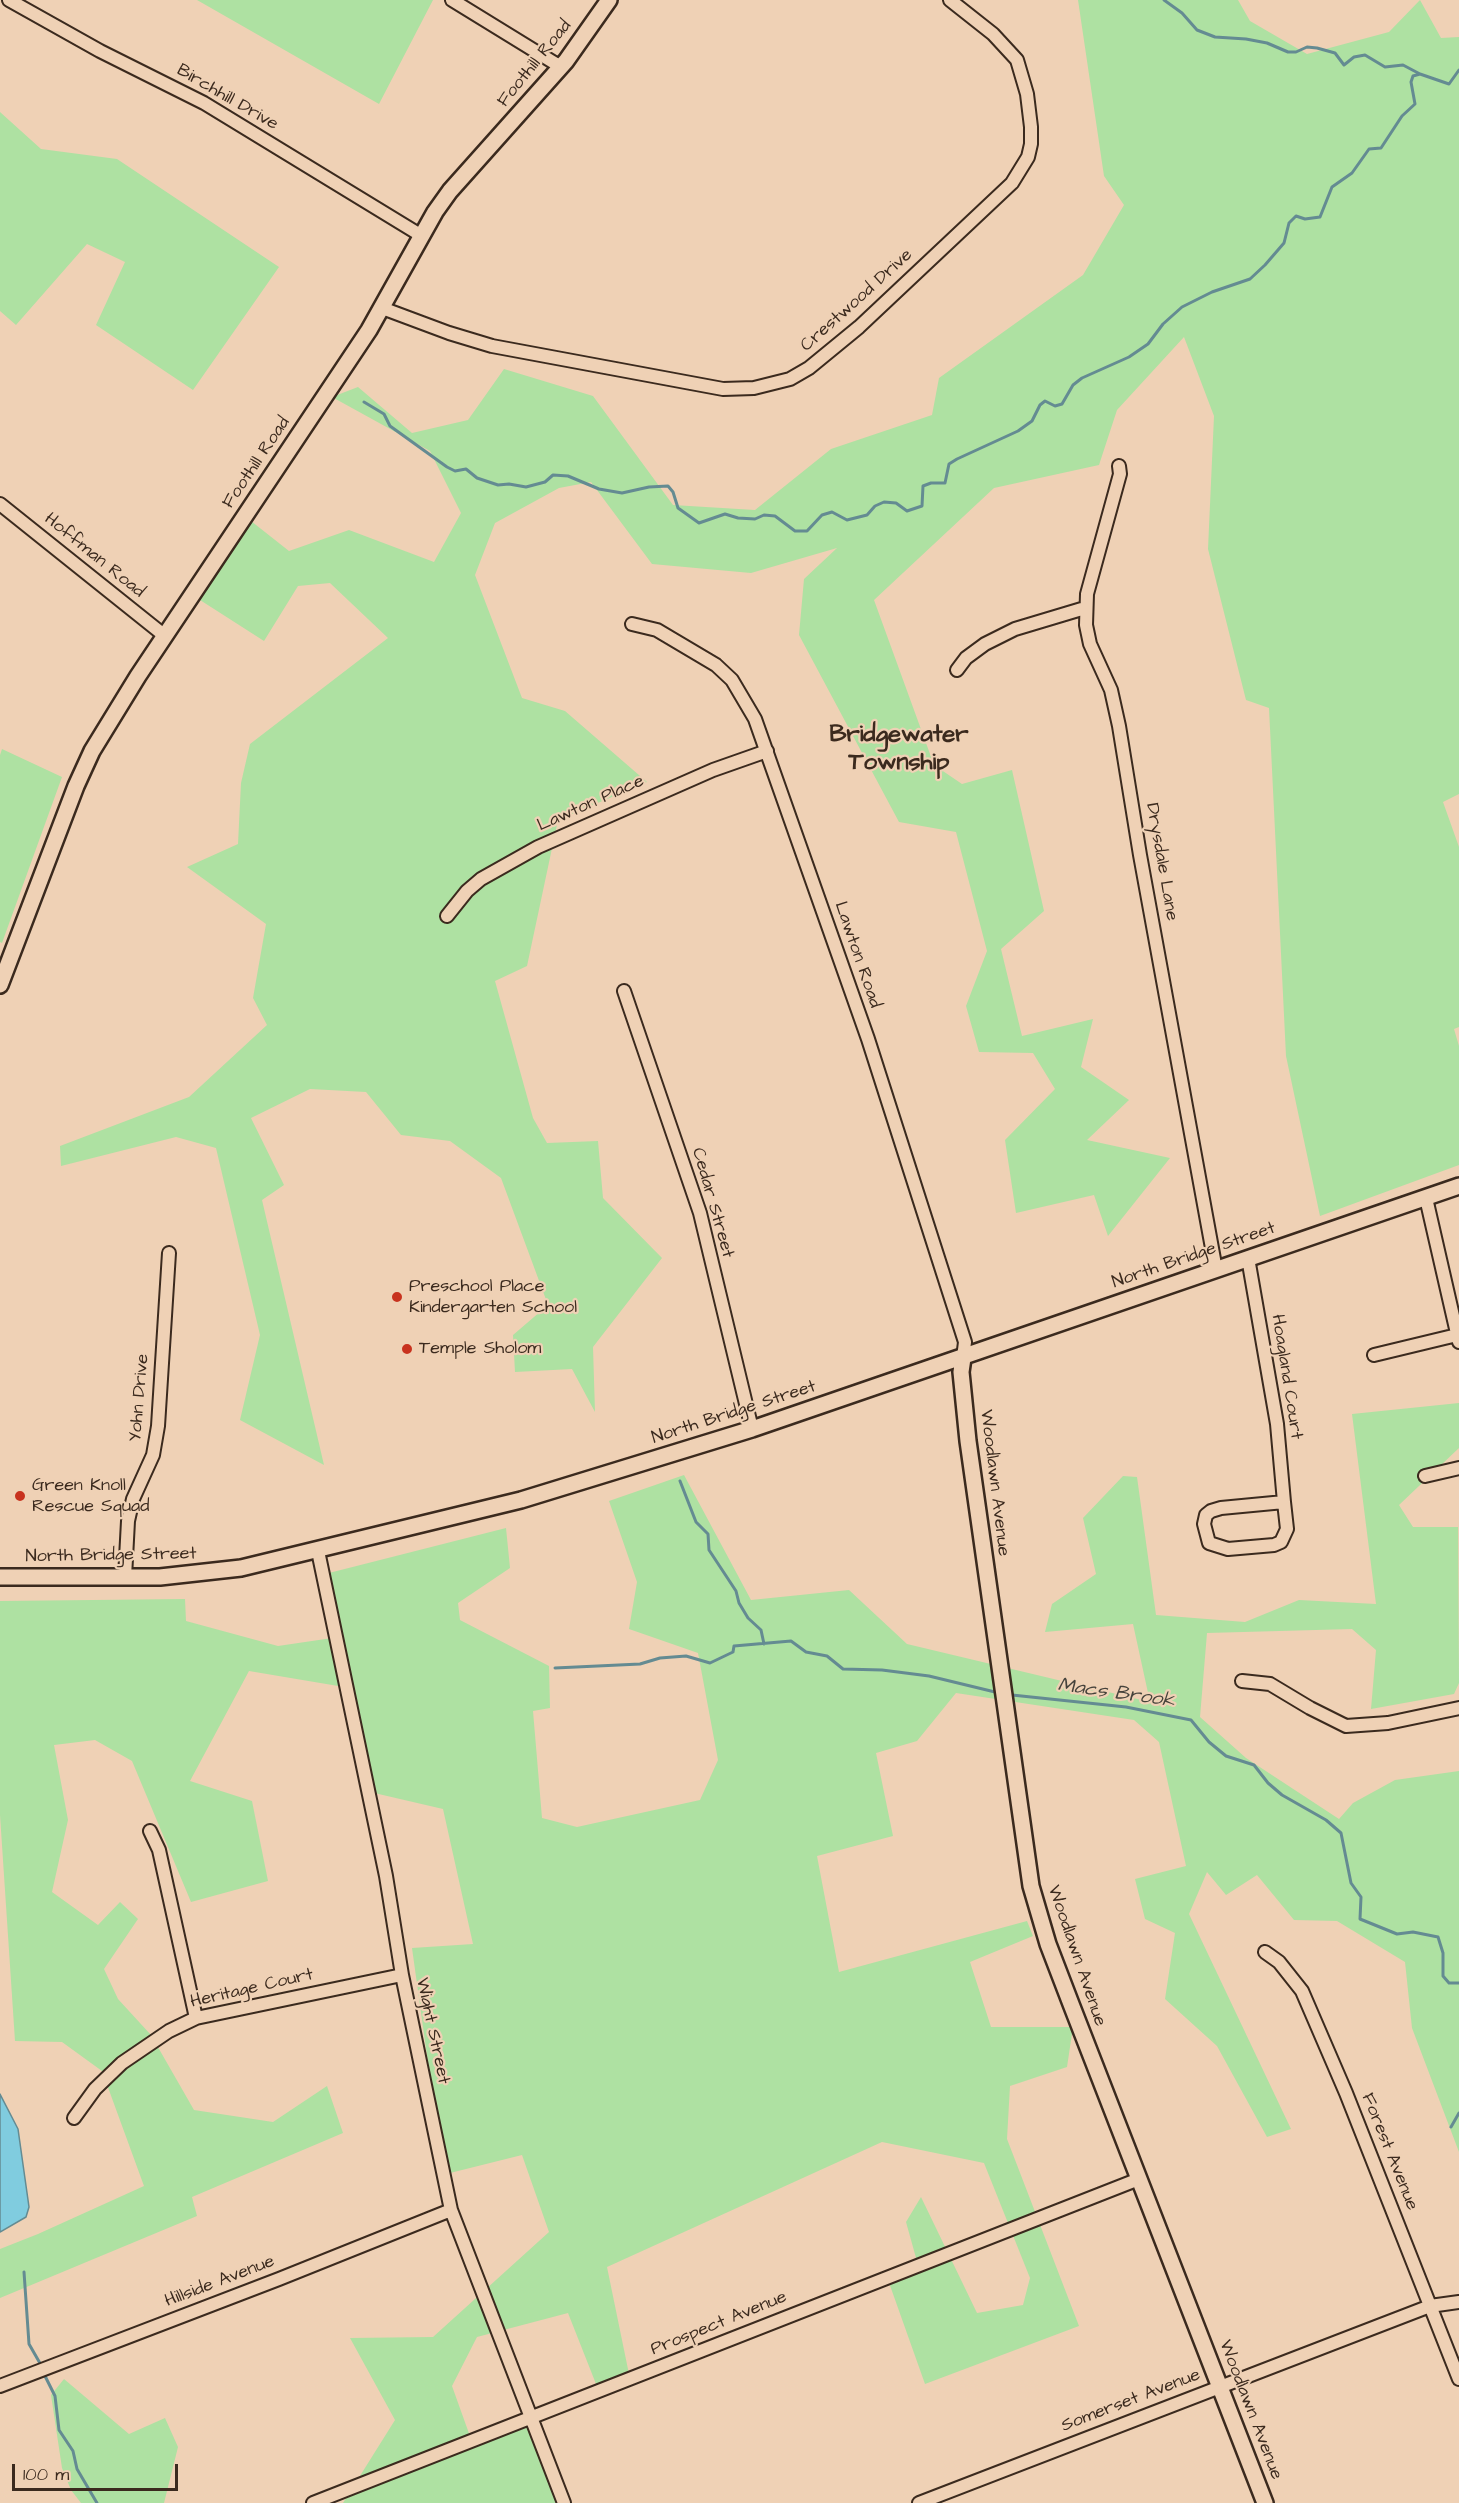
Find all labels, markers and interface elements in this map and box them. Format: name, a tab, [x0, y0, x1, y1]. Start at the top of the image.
street label: Foothill Road	[493, 16, 577, 112]
street label: Birchhill Drive	[172, 60, 282, 136]
street label: Crestwood Drive	[797, 245, 917, 357]
street label: Foothill Road	[218, 413, 296, 513]
street label: Hoffman Road	[39, 509, 149, 603]
district label: Bridgewater Township	[829, 722, 969, 778]
street label: Lawton Place	[534, 771, 648, 837]
street label: Drysdale Lane	[1140, 802, 1182, 922]
street label: Lawton Road	[829, 899, 885, 1011]
street label: Cedar Street	[686, 1145, 738, 1261]
street label: North Bridge Street	[1110, 1218, 1278, 1294]
place label: Preschool Place Kindergarten School	[409, 1276, 577, 1318]
marker: Preschool Place Kindergarten School	[390, 1290, 404, 1304]
street label: Hoagland Court	[1265, 1313, 1307, 1441]
place label: Temple Sholom	[419, 1338, 541, 1360]
marker: Temple Sholom	[400, 1342, 414, 1356]
street label: Yohn Drive	[125, 1353, 155, 1443]
street label: North Bridge Street	[649, 1376, 819, 1450]
street label: Woodlawn Avenue	[974, 1408, 1014, 1558]
place label: Green Knoll Rescue Squad	[32, 1475, 149, 1518]
marker: Green Knoll Rescue Squad	[13, 1489, 27, 1503]
street label: North Bridge Street	[25, 1544, 197, 1568]
water label: Macs Brook	[1056, 1674, 1176, 1714]
street label: Woodlawn Avenue	[1042, 1883, 1110, 2029]
street label: Heritage Court	[189, 1964, 315, 2014]
street label: Wight Street	[410, 1976, 454, 2086]
street label: Forest Avenue	[1356, 2090, 1422, 2214]
street label: Hillside Avenue	[162, 2251, 278, 2313]
street label: Prospect Avenue	[648, 2287, 790, 2361]
street label: Woodlawn Avenue	[1213, 2337, 1287, 2483]
street label: Somerset Avenue	[1058, 2365, 1204, 2437]
scale bar	[15, 2452, 182, 2490]
text: 100 m	[23, 2462, 69, 2487]

